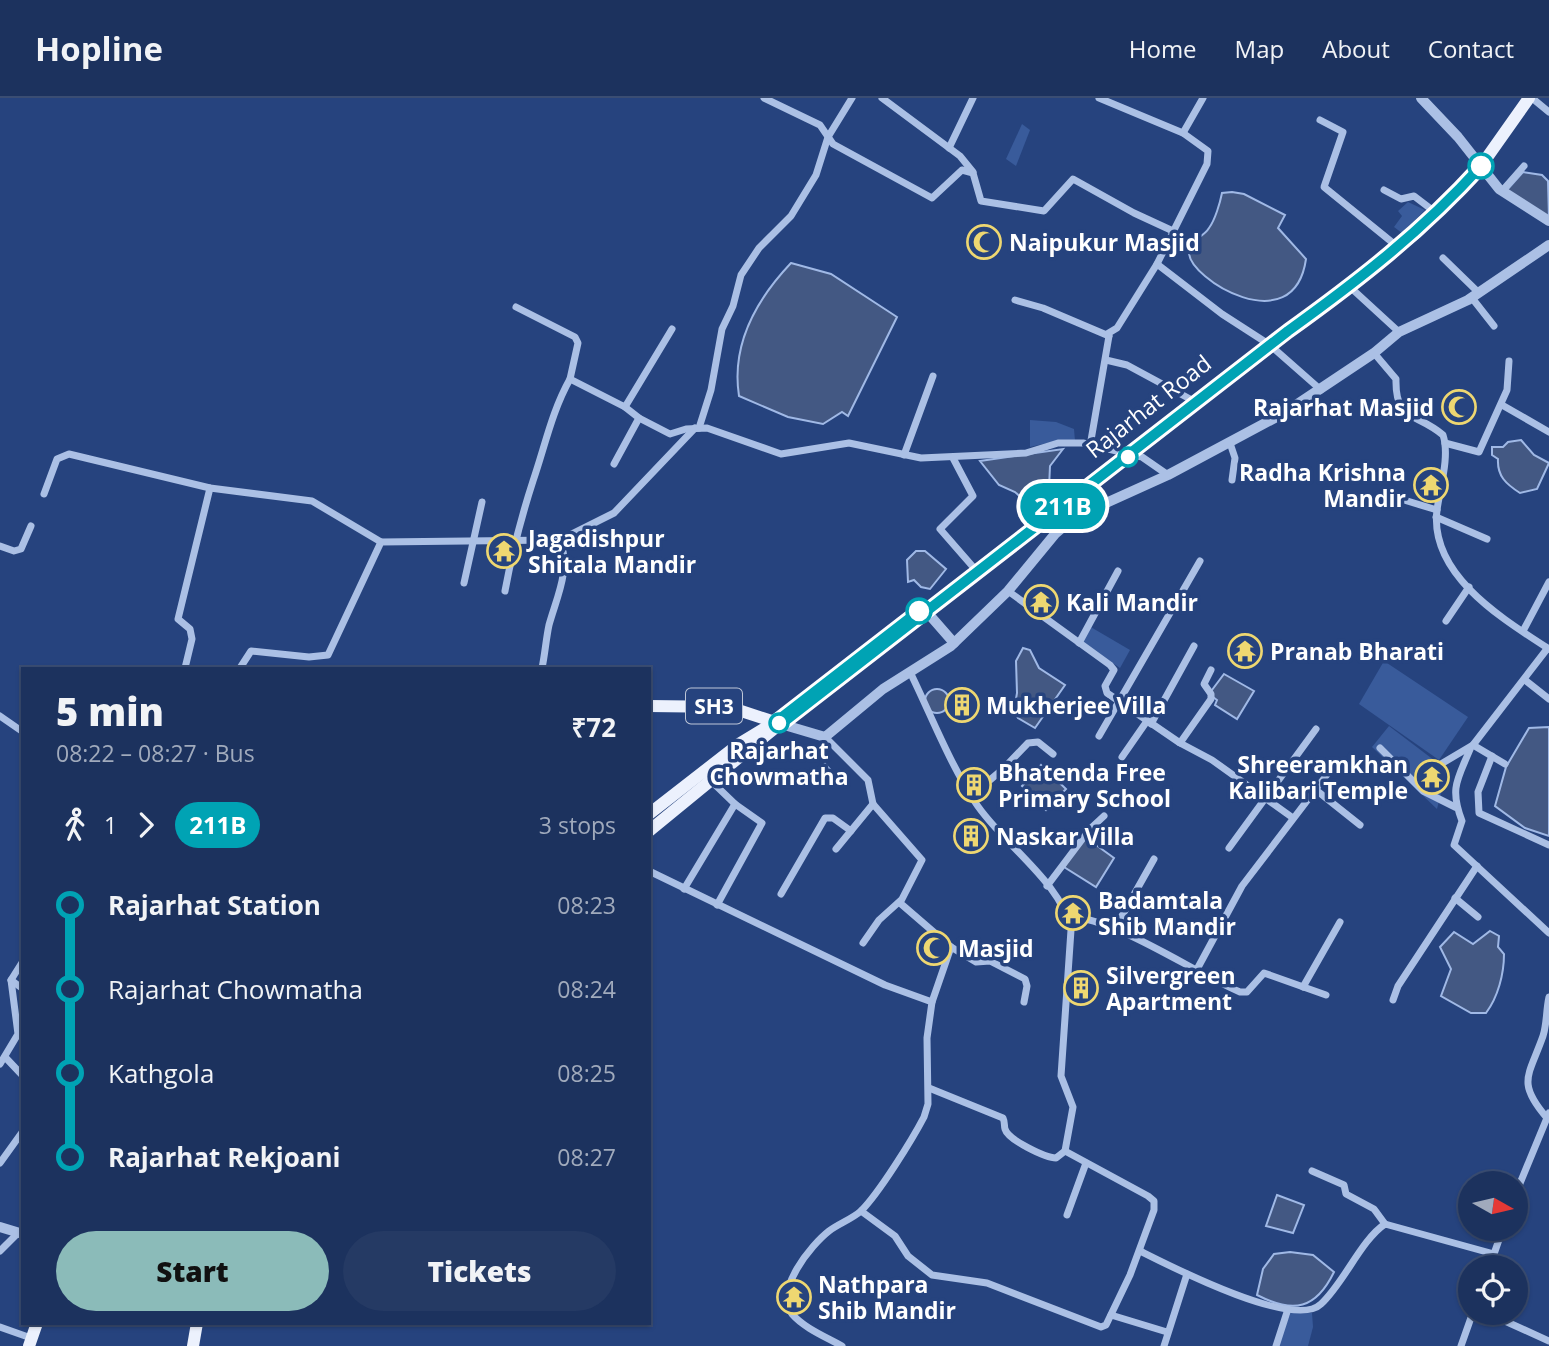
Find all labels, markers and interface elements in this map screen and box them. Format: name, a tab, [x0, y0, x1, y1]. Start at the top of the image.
text: Hopline	[35, 26, 163, 71]
text: Home	[1129, 32, 1197, 65]
text: Map	[1235, 32, 1284, 65]
text: About	[1322, 32, 1390, 65]
text: Contact	[1428, 32, 1514, 65]
unlabelled marker	[1468, 153, 1494, 179]
mosque icon: Naipukur Masjid	[965, 223, 1003, 261]
place label: Naipukur Masjid	[1009, 226, 1200, 258]
street label: Rajarhat Road	[1079, 347, 1217, 465]
mosque icon: Rajarhat Masjid	[1440, 388, 1478, 426]
place label: Rajarhat Masjid	[1253, 391, 1434, 423]
unlabelled marker	[1118, 447, 1138, 467]
place label: Radha Krishna Mandir	[1239, 456, 1406, 514]
temple icon: Radha Krishna Mandir	[1412, 466, 1450, 504]
line badge: 211B	[1014, 483, 1112, 529]
text: 211B	[1034, 489, 1092, 522]
place label: Jagadishpur Shitala Mandir	[526, 522, 696, 580]
temple icon: Jagadishpur Shitala Mandir	[485, 532, 523, 570]
temple icon: Kali Mandir	[1022, 583, 1060, 621]
place label: Kali Mandir	[1066, 586, 1198, 618]
unlabelled marker	[906, 598, 932, 624]
temple icon: Pranab Bharati	[1226, 632, 1264, 670]
place label: Pranab Bharati	[1270, 635, 1444, 667]
text: 5 min	[56, 685, 164, 737]
building icon: Mukherjee Villa	[943, 686, 981, 724]
road number: SH3	[686, 688, 742, 724]
place label: Mukherjee Villa	[986, 689, 1166, 721]
text: ₹72	[571, 709, 616, 745]
marker: Rajarhat Chowmatha	[769, 713, 789, 733]
place label: Rajarhat Chowmatha	[709, 734, 849, 792]
text: 08:22 – 08:27 · Bus	[56, 737, 255, 769]
place label: Shreeramkhan Kalibari Temple	[1228, 748, 1408, 806]
place label: Bhatenda Free Primary School	[998, 756, 1171, 814]
temple icon: Shreeramkhan Kalibari Temple	[1413, 758, 1451, 796]
building icon: Bhatenda Free Primary School	[955, 766, 993, 804]
icon: walk	[56, 806, 94, 844]
icon: forward	[127, 806, 165, 844]
text: 211B	[189, 808, 246, 841]
text: 1	[104, 809, 117, 841]
text: 3 stops	[539, 809, 616, 841]
building icon: Naskar Villa	[952, 817, 990, 855]
place label: Naskar Villa	[996, 820, 1135, 852]
place label: Badamtala Shib Mandir	[1098, 884, 1236, 942]
text: Rajarhat Station	[108, 887, 321, 923]
text: 08:23	[557, 889, 616, 921]
temple icon: Badamtala Shib Mandir	[1054, 894, 1092, 932]
mosque icon: Masjid	[915, 929, 953, 967]
place label: Masjid	[958, 932, 1034, 964]
place label: Silvergreen Apartment	[1106, 959, 1236, 1017]
building icon: Silvergreen Apartment	[1062, 969, 1100, 1007]
text: Rajarhat Chowmatha	[108, 971, 363, 1007]
text: 08:24	[557, 973, 616, 1005]
text: Kathgola	[108, 1055, 214, 1091]
text: 08:25	[557, 1057, 616, 1089]
text: Rajarhat Rekjoani	[108, 1139, 341, 1175]
text: 08:27	[557, 1141, 616, 1173]
north arrow	[1458, 1171, 1528, 1241]
map controls	[1458, 1171, 1528, 1325]
button: Start	[56, 1231, 329, 1311]
button: Tickets	[343, 1231, 616, 1311]
button: locate	[1458, 1255, 1528, 1325]
place label: Nathpara Shib Mandir	[818, 1268, 956, 1326]
temple icon: Nathpara Shib Mandir	[775, 1278, 813, 1316]

